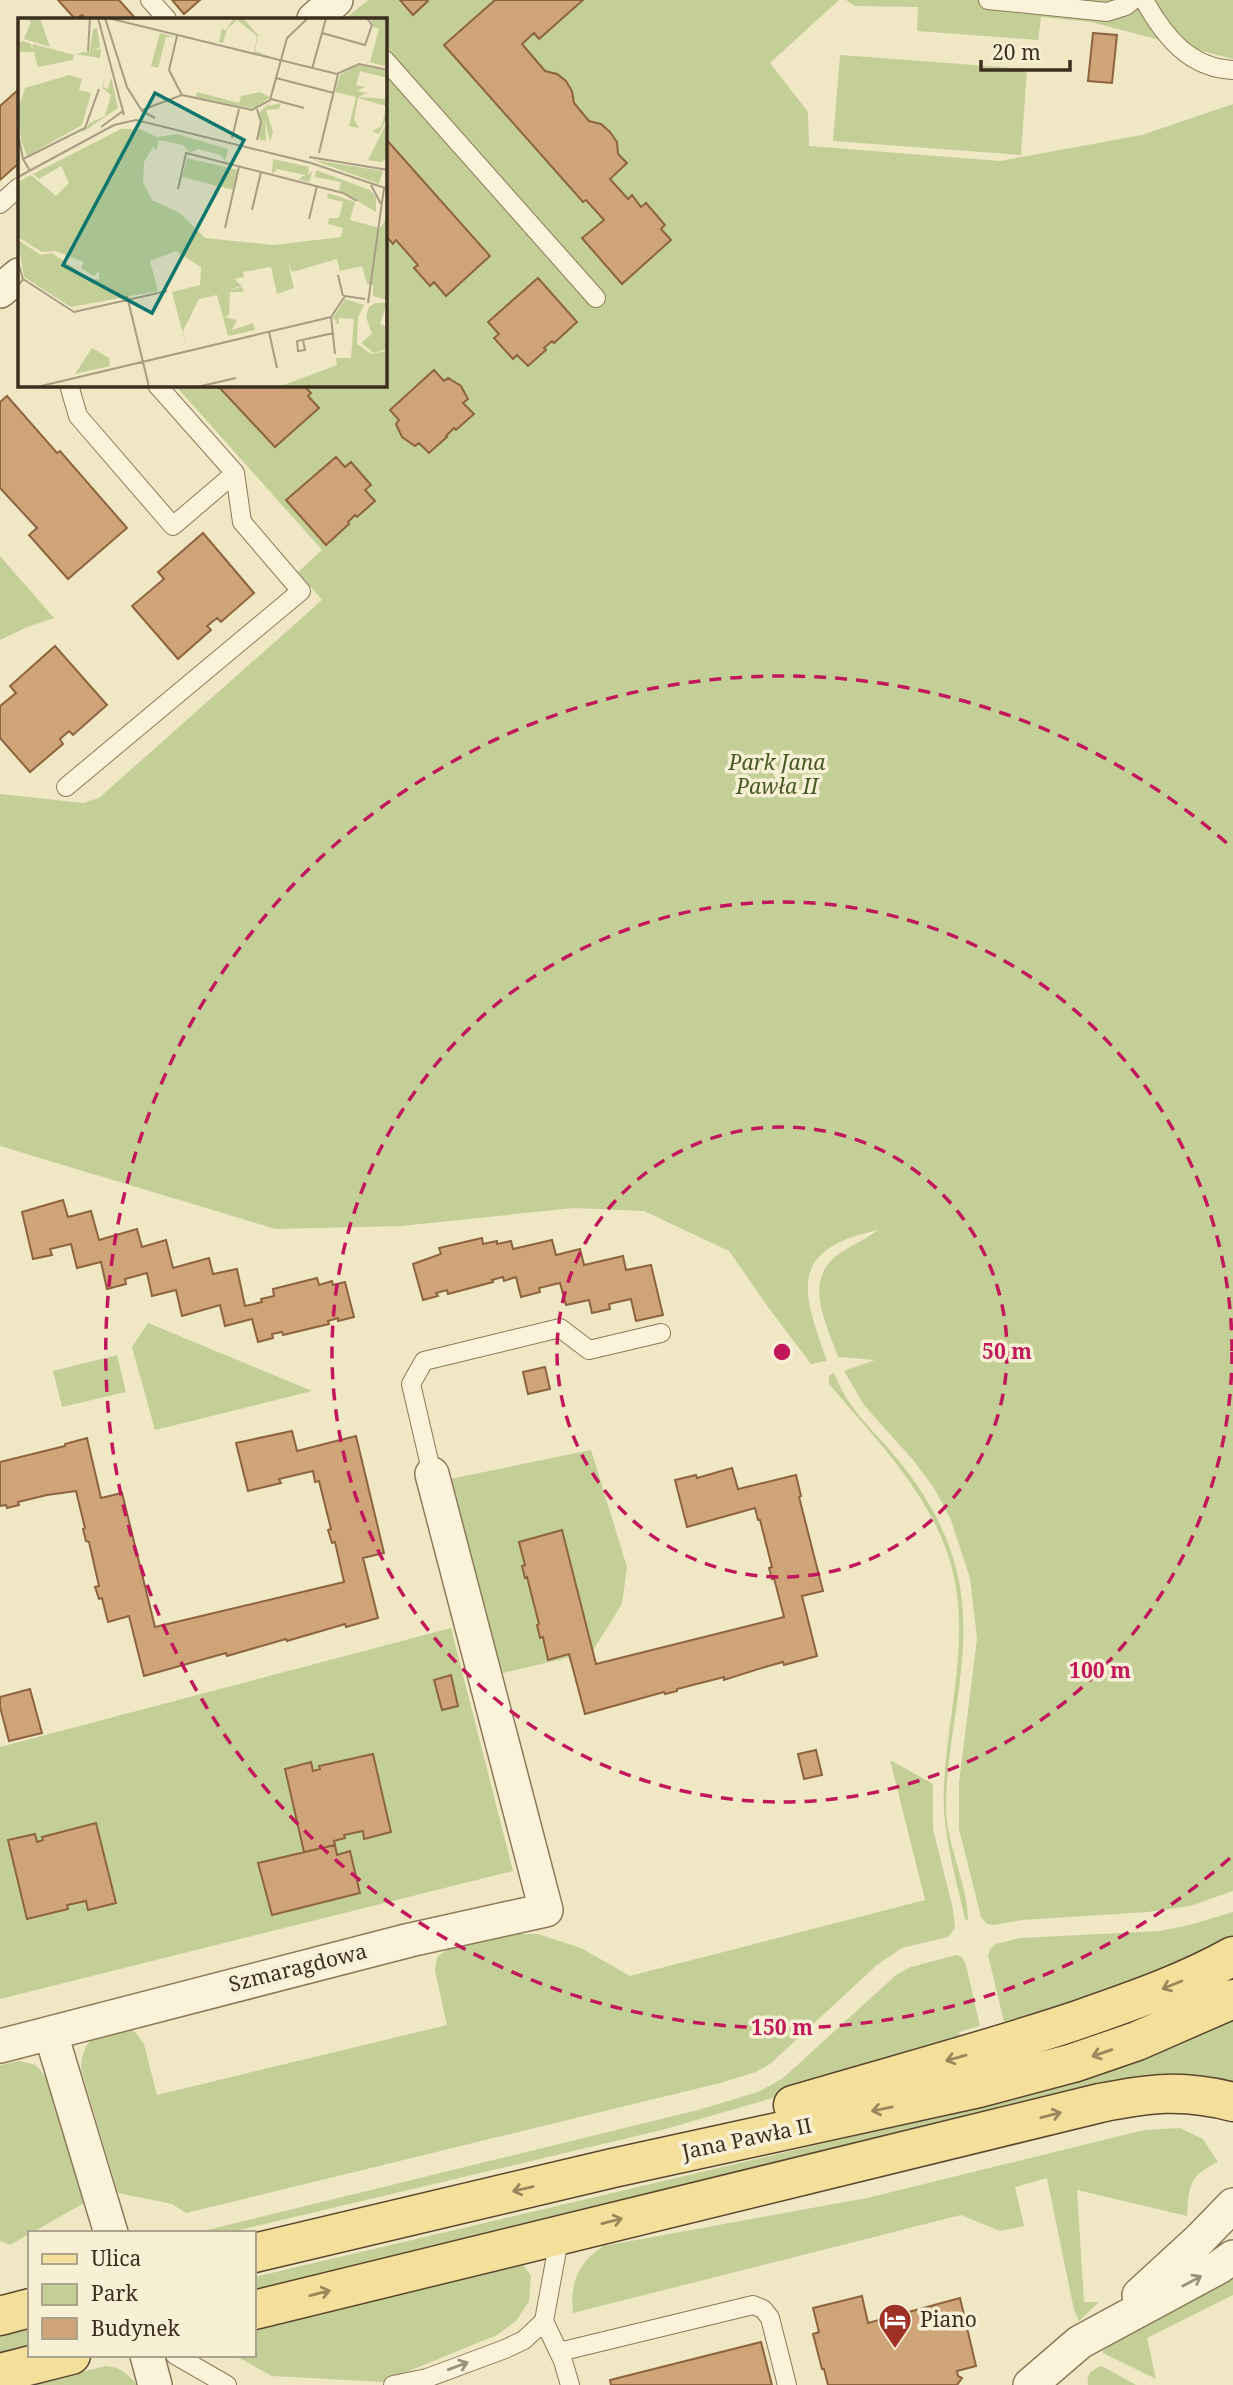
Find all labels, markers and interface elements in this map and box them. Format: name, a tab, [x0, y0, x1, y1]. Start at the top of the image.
inset map	[18, 18, 387, 387]
scale bar	[981, 28, 1070, 72]
text: 20 m	[992, 38, 1041, 66]
park label: Park Jana Pawła II	[728, 748, 826, 800]
text: 50 m	[982, 1337, 1032, 1365]
centre of rings	[770, 1340, 794, 1364]
text: 100 m	[1069, 1656, 1131, 1684]
street label: Szmaragdowa	[226, 1936, 370, 1998]
one-way arrow	[1161, 1980, 1183, 1993]
text: 150 m	[751, 2013, 813, 2041]
one-way arrow	[1091, 2047, 1113, 2060]
one-way arrow	[945, 2052, 967, 2065]
one-way arrow	[871, 2103, 894, 2117]
one-way arrow	[1039, 2108, 1062, 2121]
street label: Jana Pawła II	[678, 2111, 814, 2166]
one-way arrow	[512, 2183, 535, 2197]
one-way arrow	[600, 2214, 623, 2227]
legend	[28, 2231, 256, 2357]
text: Ulica	[91, 2244, 141, 2272]
one-way arrow	[1181, 2274, 1202, 2287]
text: Park	[91, 2279, 138, 2307]
one-way arrow	[308, 2286, 331, 2299]
hotel icon: Piano	[876, 2301, 914, 2350]
place label: Piano	[920, 2305, 977, 2333]
text: Budynek	[91, 2314, 181, 2342]
one-way arrow	[447, 2359, 469, 2371]

